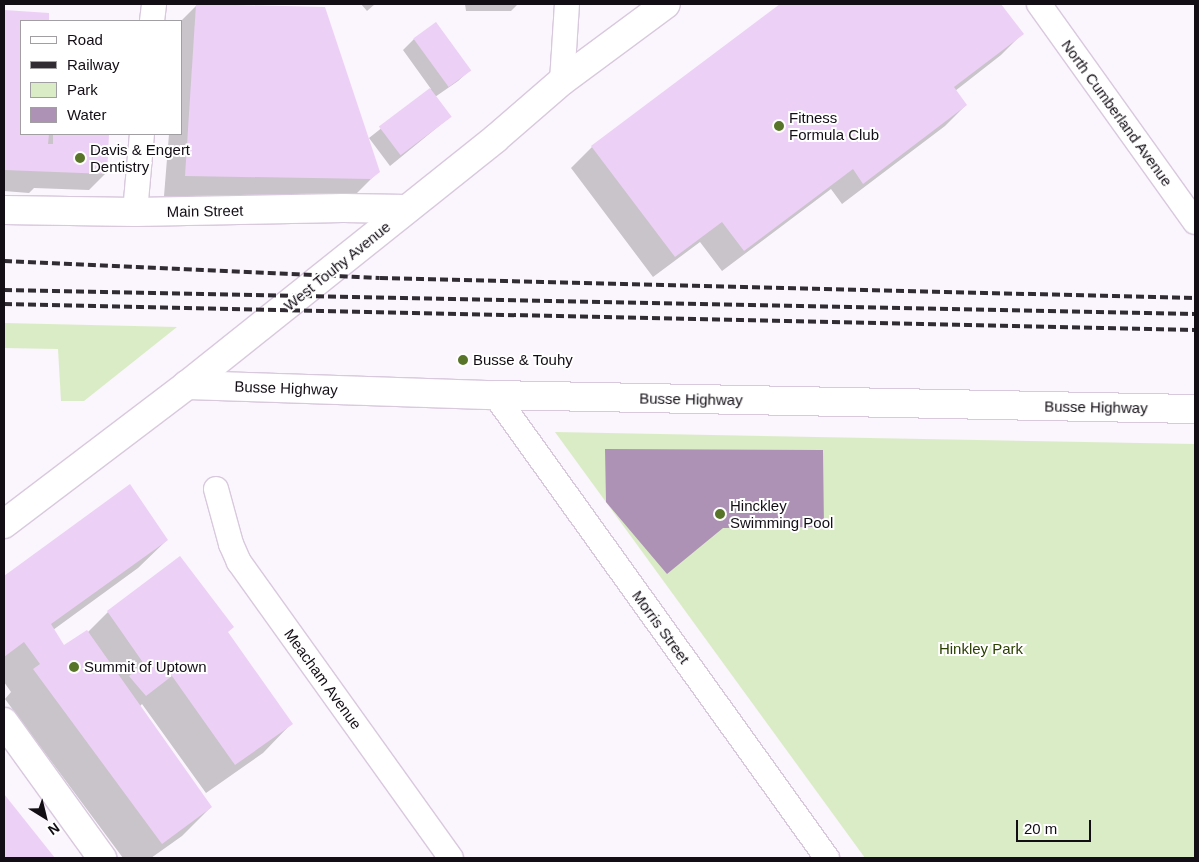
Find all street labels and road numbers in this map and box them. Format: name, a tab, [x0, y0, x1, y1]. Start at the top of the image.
street label: North Cumberland Avenue	[1058, 36, 1176, 190]
street label: Main Street	[166, 201, 244, 221]
street label: West Touhy Avenue	[280, 217, 394, 315]
street label: Busse Highway	[234, 377, 338, 399]
street label: Busse Highway	[639, 389, 743, 409]
street label: Busse Highway	[1044, 397, 1148, 417]
street label: Morris Street	[628, 587, 694, 667]
street label: Meacham Avenue	[280, 625, 366, 733]

